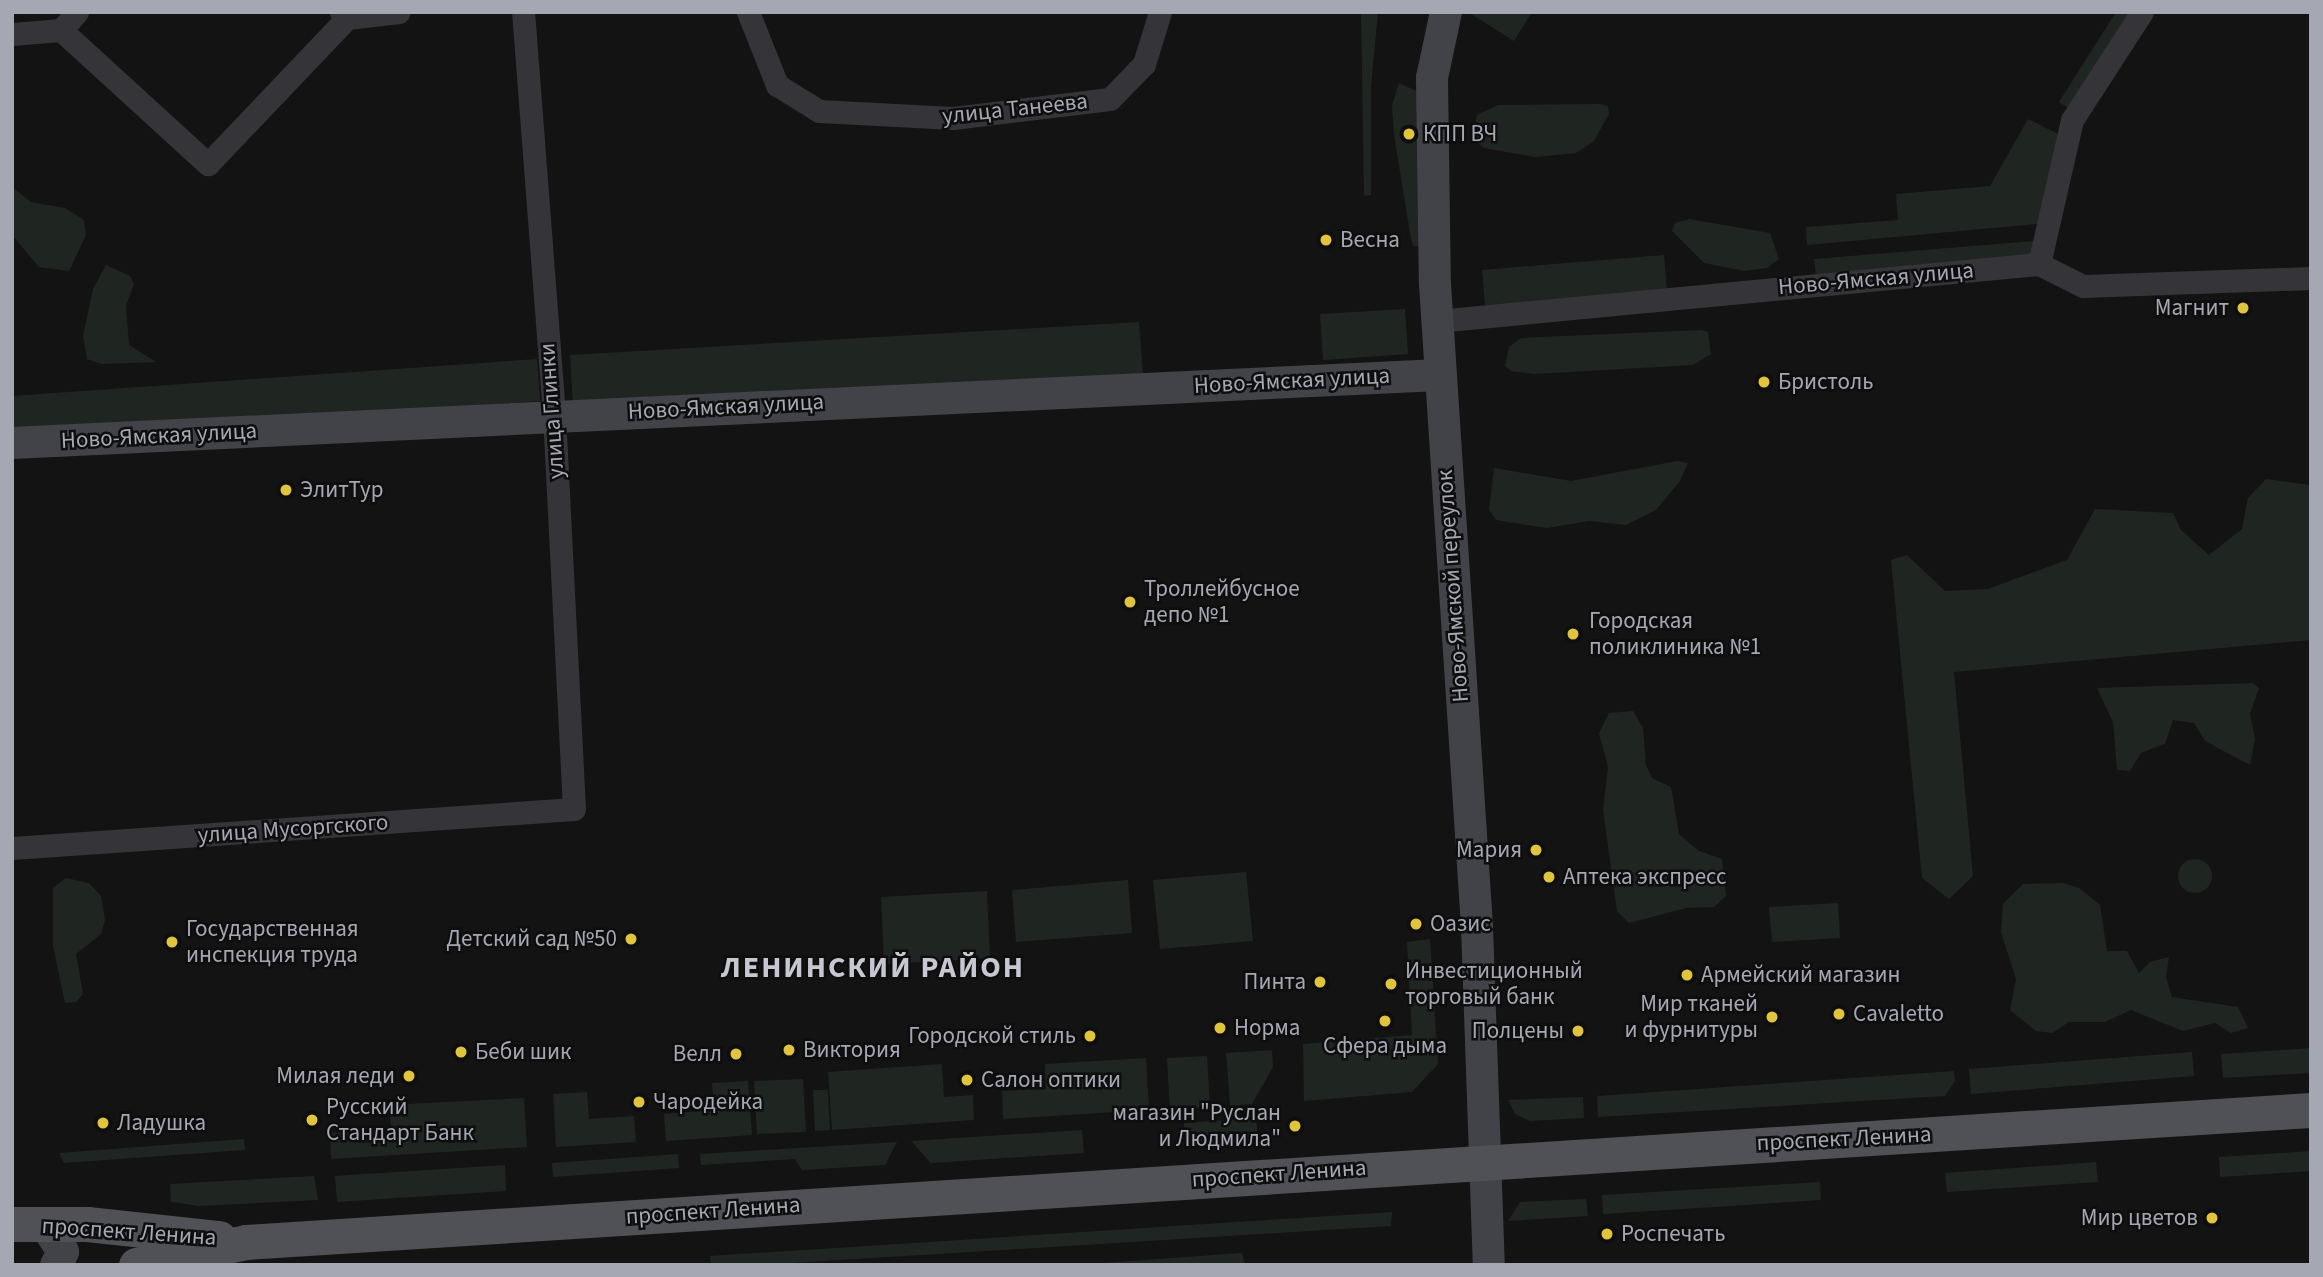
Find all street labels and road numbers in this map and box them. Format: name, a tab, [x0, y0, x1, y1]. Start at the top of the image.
street label: улица Танеева	[941, 88, 1089, 130]
street label: Ново-Ямская улица	[1777, 257, 1975, 301]
street label: улица Глинки	[533, 342, 571, 480]
street label: Ново-Ямская улица	[1193, 362, 1391, 400]
street label: Ново-Ямская улица	[627, 388, 825, 426]
street label: Ново-Ямская улица	[60, 417, 258, 455]
street label: Ново-Ямской переулок	[1431, 469, 1475, 703]
street label: улица Мусоргского	[197, 809, 389, 849]
street label: проспект Ленина	[1756, 1121, 1932, 1157]
street label: проспект Ленина	[1191, 1154, 1367, 1194]
street label: проспект Ленина	[625, 1191, 801, 1231]
street label: проспект Ленина	[41, 1212, 217, 1252]

